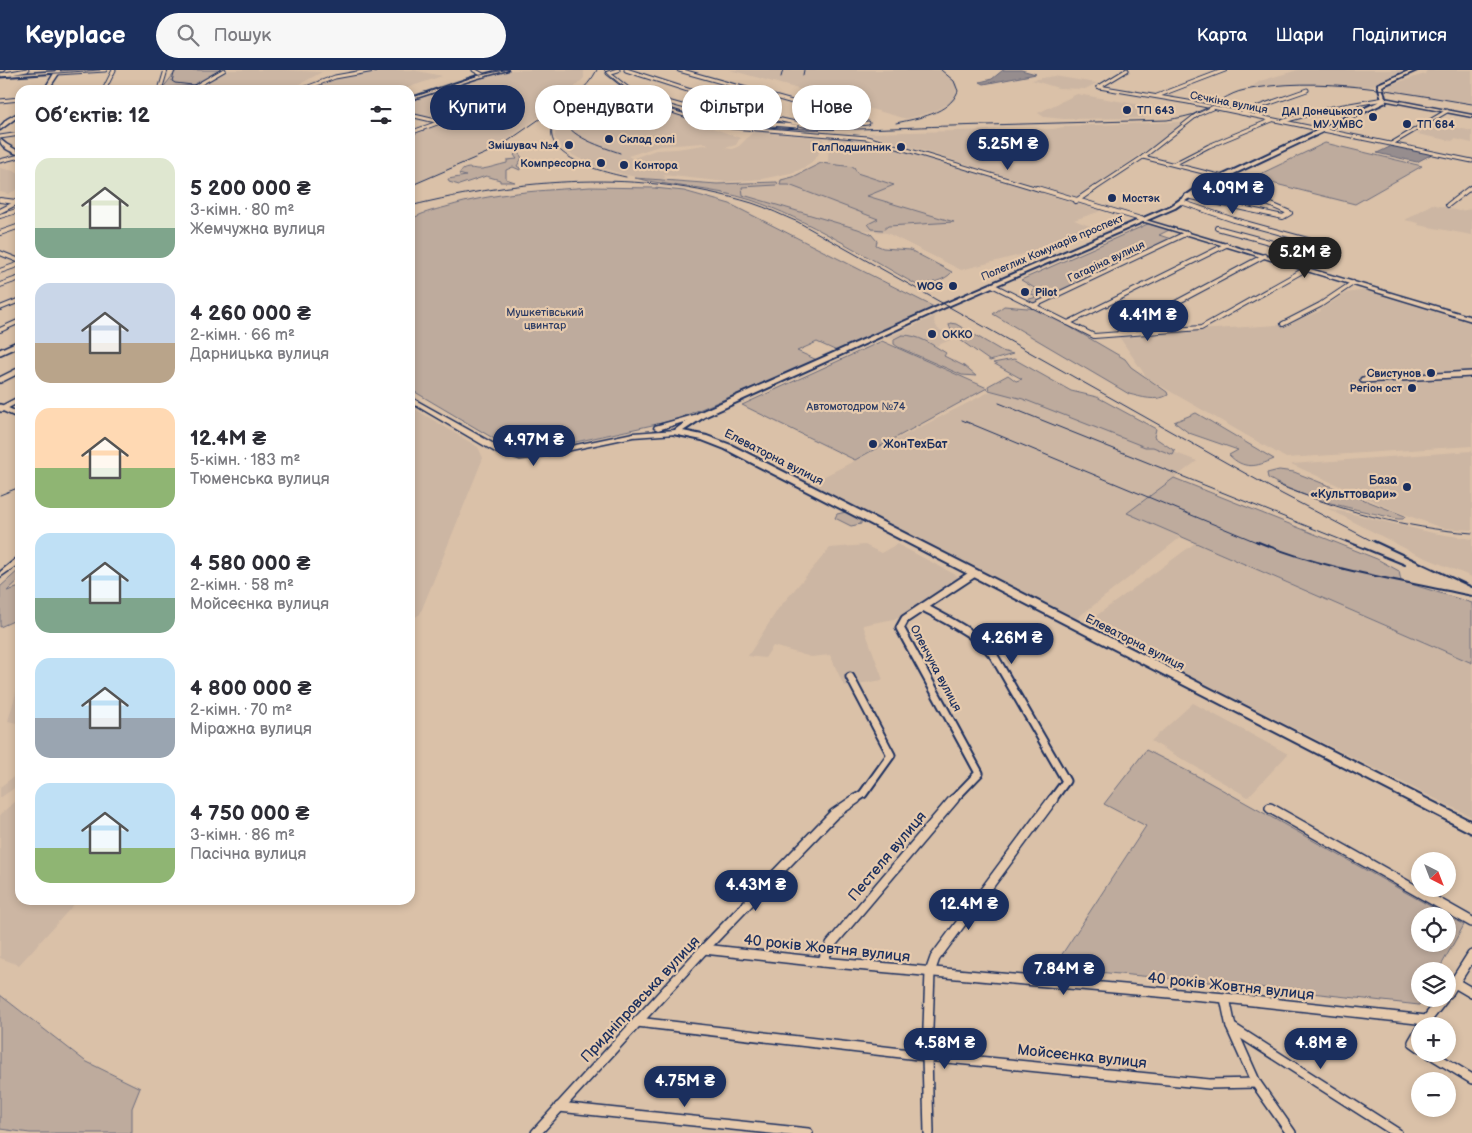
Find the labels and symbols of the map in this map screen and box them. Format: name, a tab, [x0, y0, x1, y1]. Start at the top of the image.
street label: Сєчкіна вулиця	[1189, 89, 1269, 116]
marker: ТП 643	[1121, 104, 1133, 116]
place label: ТП 643	[1137, 104, 1175, 117]
place label: ДАІ Донецького МУ УМВС	[1282, 105, 1363, 131]
marker: ДАІ Донецького МУ УМВС	[1367, 111, 1379, 123]
marker: ТП 684	[1401, 118, 1413, 130]
place label: ТП 684	[1417, 118, 1455, 131]
pin: 5.25M ₴	[962, 128, 1054, 171]
marker: Склад солі	[603, 133, 615, 145]
place label: Склад солі	[619, 133, 675, 146]
place label: Змішувач №4	[488, 139, 560, 152]
marker: Змішувач №4	[563, 139, 575, 151]
place label: ГалПодшипник	[812, 141, 891, 154]
marker: ГалПодшипник	[895, 141, 907, 153]
place label: Компресорна	[520, 157, 592, 170]
marker: Компресорна	[595, 157, 607, 169]
marker: Контора	[618, 159, 630, 171]
place label: Контора	[634, 159, 678, 172]
pin: 4.09M ₴	[1187, 172, 1279, 215]
marker: Мостэк	[1106, 192, 1118, 204]
place label: Мостэк	[1122, 192, 1160, 205]
street label: Полеглих Комунарів проспект	[979, 211, 1125, 283]
pin: 5.2M ₴	[1264, 236, 1346, 279]
street label: Гагаріна вулиця	[1066, 238, 1147, 285]
place label: WOG	[917, 280, 943, 293]
marker: WOG	[947, 280, 959, 292]
marker: Pilot	[1019, 286, 1031, 298]
place label: Pilot	[1035, 286, 1058, 299]
pin: 4.41M ₴	[1102, 300, 1194, 342]
park label: Мушкетівський цвинтар	[506, 306, 584, 332]
marker: ОККО	[926, 328, 938, 340]
place label: ОККО	[942, 328, 972, 341]
place label: Свистунов	[1367, 367, 1421, 380]
marker: Свистунов	[1425, 367, 1437, 379]
place label: Регіон ост	[1350, 382, 1403, 395]
marker: Регіон ост	[1406, 382, 1418, 394]
park label: Автомотодром №74	[806, 400, 906, 413]
pin: 4.97M ₴	[488, 424, 580, 467]
street label: Елеваторна вулиця	[722, 426, 826, 489]
place label: ЖонТехБат	[883, 437, 948, 452]
marker: ЖонТехБат	[867, 438, 879, 450]
place label: База «Культтовари»	[1310, 473, 1398, 502]
marker: База «Культтовари»	[1401, 481, 1413, 493]
street label: Елеваторна вулиця	[1083, 611, 1187, 674]
street label: Оленчука вулиця	[906, 622, 965, 715]
pin: 4.26M ₴	[966, 622, 1058, 665]
street label: Пестеля вулиця	[844, 807, 931, 905]
north arrow	[1411, 852, 1456, 898]
pin: 4.43M ₴	[710, 870, 802, 912]
pin: 12.4M ₴	[923, 888, 1015, 931]
street label: 40 років Жовтня вулиця	[743, 930, 911, 967]
street label: Придніпровська вулиця	[577, 932, 704, 1067]
pin: 7.84M ₴	[1018, 954, 1110, 996]
street label: 40 років Жовтня вулиця	[1147, 968, 1315, 1005]
pin: 4.58M ₴	[899, 1028, 991, 1070]
pin: 4.8M ₴	[1280, 1028, 1362, 1070]
street label: Мойсеєнка вулиця	[1016, 1040, 1148, 1073]
pin: 4.75M ₴	[639, 1066, 731, 1108]

